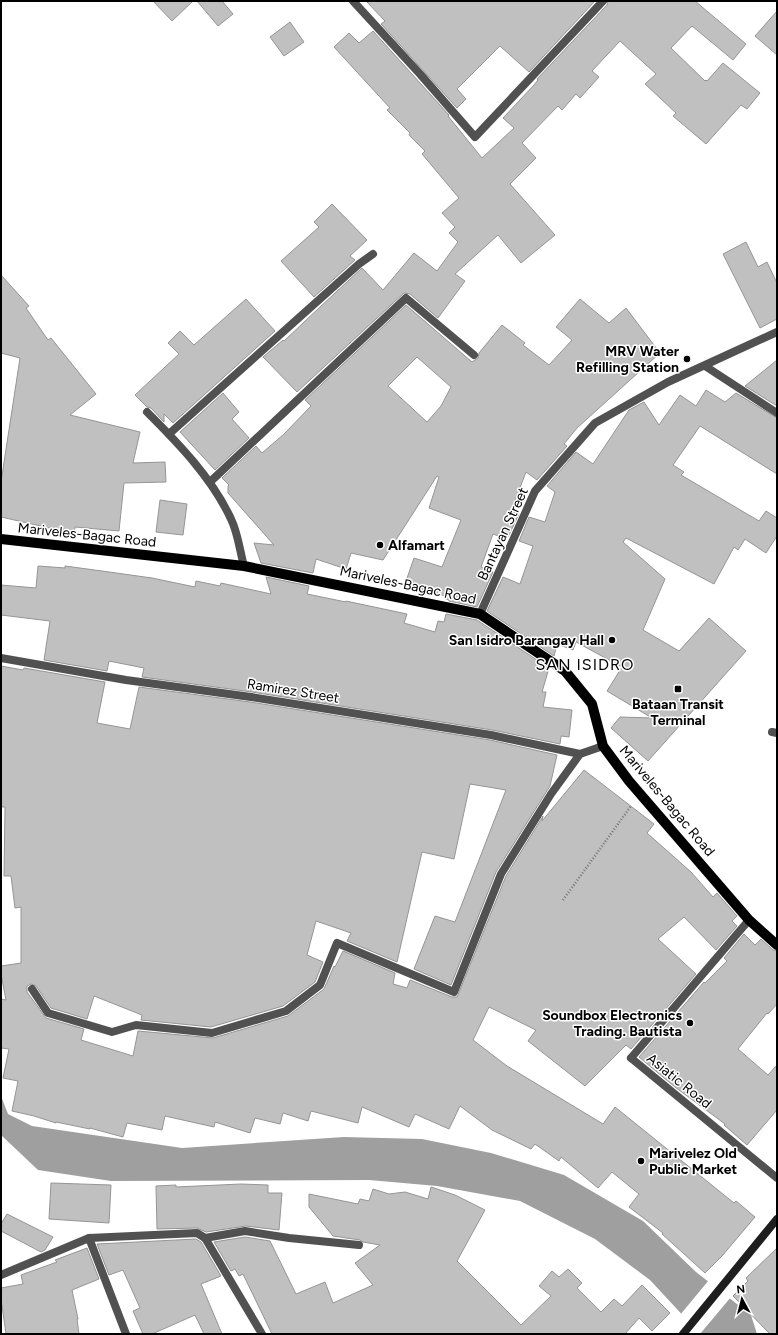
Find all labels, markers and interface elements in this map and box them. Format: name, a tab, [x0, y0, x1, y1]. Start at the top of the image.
place label: MRV Water Refilling Station	[576, 343, 680, 376]
marker: MRV Water Refilling Station	[682, 354, 692, 364]
street label: Bantayan Street	[474, 485, 532, 583]
street label: Mariveles-Bagac Road	[17, 519, 157, 551]
place label: Alfamart	[388, 537, 445, 554]
marker: Alfamart	[375, 540, 385, 550]
street label: Mariveles-Bagac Road	[338, 562, 478, 608]
place label: San Isidro Barangay Hall	[449, 632, 604, 649]
marker: San Isidro Barangay Hall	[607, 635, 617, 645]
district label: SAN ISIDRO	[536, 655, 634, 674]
street label: Ramirez Street	[246, 675, 340, 707]
marker: Bataan Transit Terminal	[673, 684, 683, 694]
place label: Bataan Transit Terminal	[632, 696, 724, 729]
street label: Mariveles-Bagac Road	[616, 742, 718, 860]
place label: Soundbox Electronics Trading. Bautista	[542, 1007, 682, 1040]
marker: Soundbox Electronics Trading. Bautista	[685, 1018, 695, 1028]
street label: Asiatic Road	[643, 1050, 715, 1112]
place label: Marivelez Old Public Market	[649, 1145, 737, 1178]
marker: Marivelez Old Public Market	[636, 1156, 646, 1166]
north arrow	[722, 1279, 762, 1319]
text: N	[736, 1283, 746, 1297]

